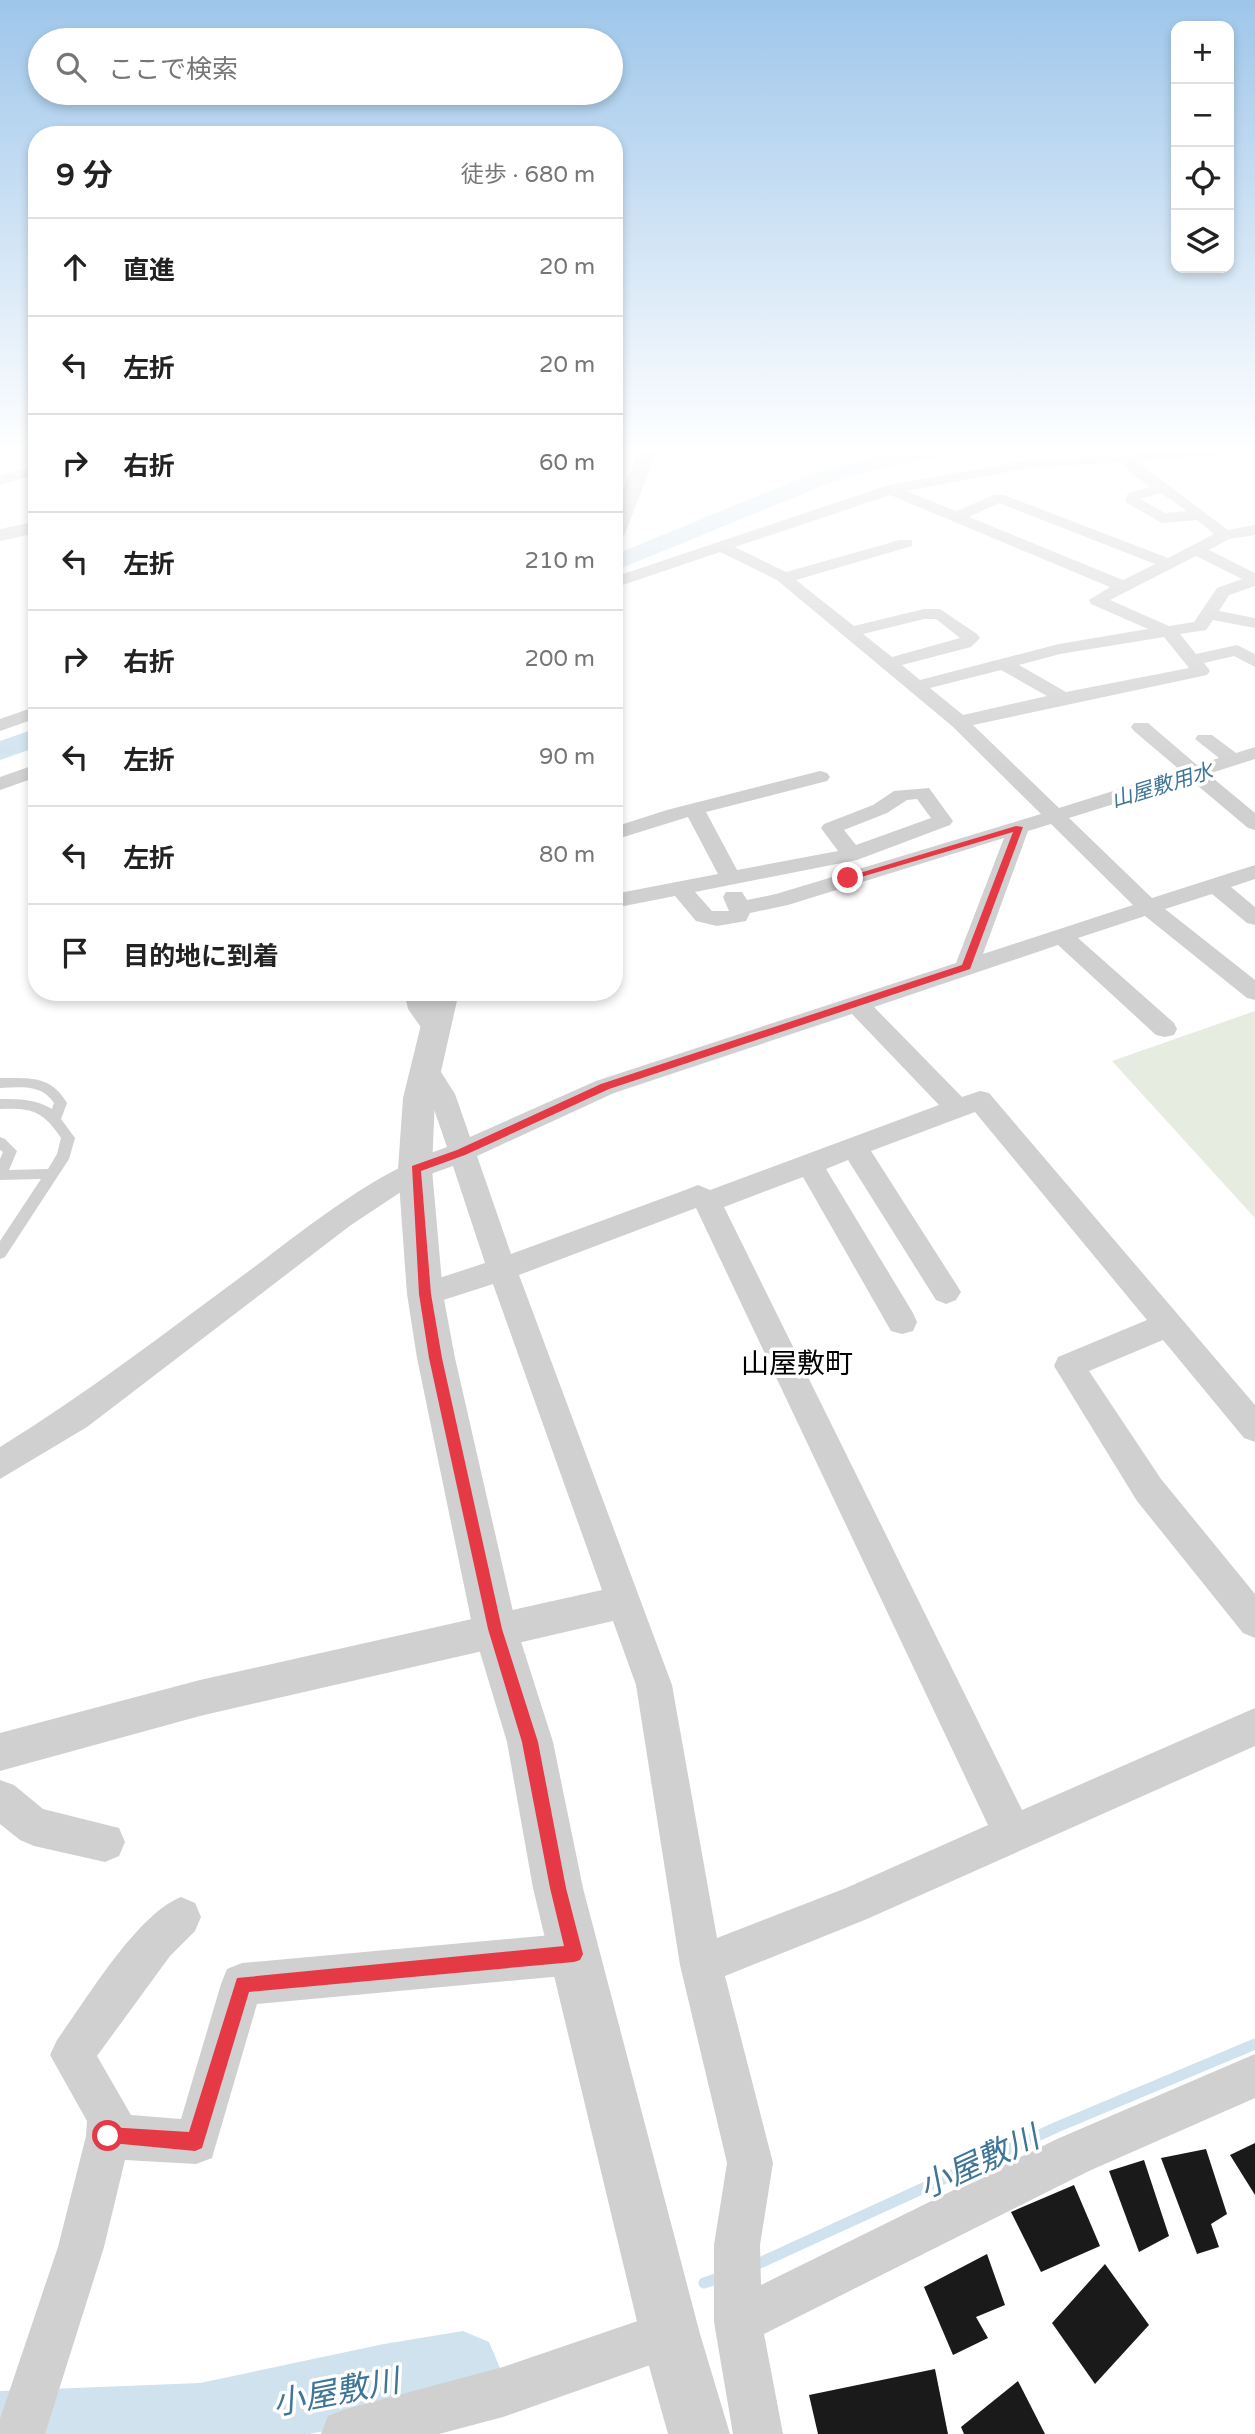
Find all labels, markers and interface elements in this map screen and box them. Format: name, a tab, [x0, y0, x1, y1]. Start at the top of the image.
map controls	[1171, 21, 1234, 273]
button: +	[1171, 21, 1234, 84]
search box	[28, 28, 623, 105]
icon: search	[52, 48, 90, 86]
text: ここで検索	[108, 54, 238, 85]
button: −	[1171, 84, 1234, 147]
button: locate	[1171, 147, 1234, 210]
text: 9 分	[56, 157, 113, 194]
text: 徒歩 · 680 m	[461, 161, 595, 189]
button: layers	[1171, 210, 1234, 273]
icon: ahead	[56, 248, 94, 286]
text: 20 m	[539, 253, 595, 281]
text: 直進	[123, 255, 175, 286]
icon: left	[56, 346, 94, 384]
text: 20 m	[539, 351, 595, 379]
text: 左折	[123, 353, 175, 384]
icon: right	[56, 444, 94, 482]
text: 60 m	[539, 449, 595, 477]
text: 右折	[123, 451, 175, 482]
icon: left	[56, 542, 94, 580]
text: 210 m	[525, 547, 595, 575]
text: 左折	[123, 549, 175, 580]
icon: right	[56, 640, 94, 678]
text: 200 m	[525, 645, 595, 673]
text: 右折	[123, 647, 175, 678]
icon: left	[56, 738, 94, 776]
text: 90 m	[539, 743, 595, 771]
text: 左折	[123, 745, 175, 776]
water label: 山屋敷用水	[1108, 758, 1218, 813]
icon: left	[56, 836, 94, 874]
text: 80 m	[539, 841, 595, 869]
text: 左折	[123, 843, 175, 874]
route end	[832, 862, 863, 893]
icon: arrive	[56, 934, 94, 972]
text: 目的地に到着	[123, 941, 279, 972]
district label: 山屋敷町	[741, 1347, 853, 1381]
water label: 小屋敷川	[913, 2117, 1048, 2207]
route start	[92, 2120, 123, 2151]
water label: 小屋敷川	[270, 2362, 405, 2424]

